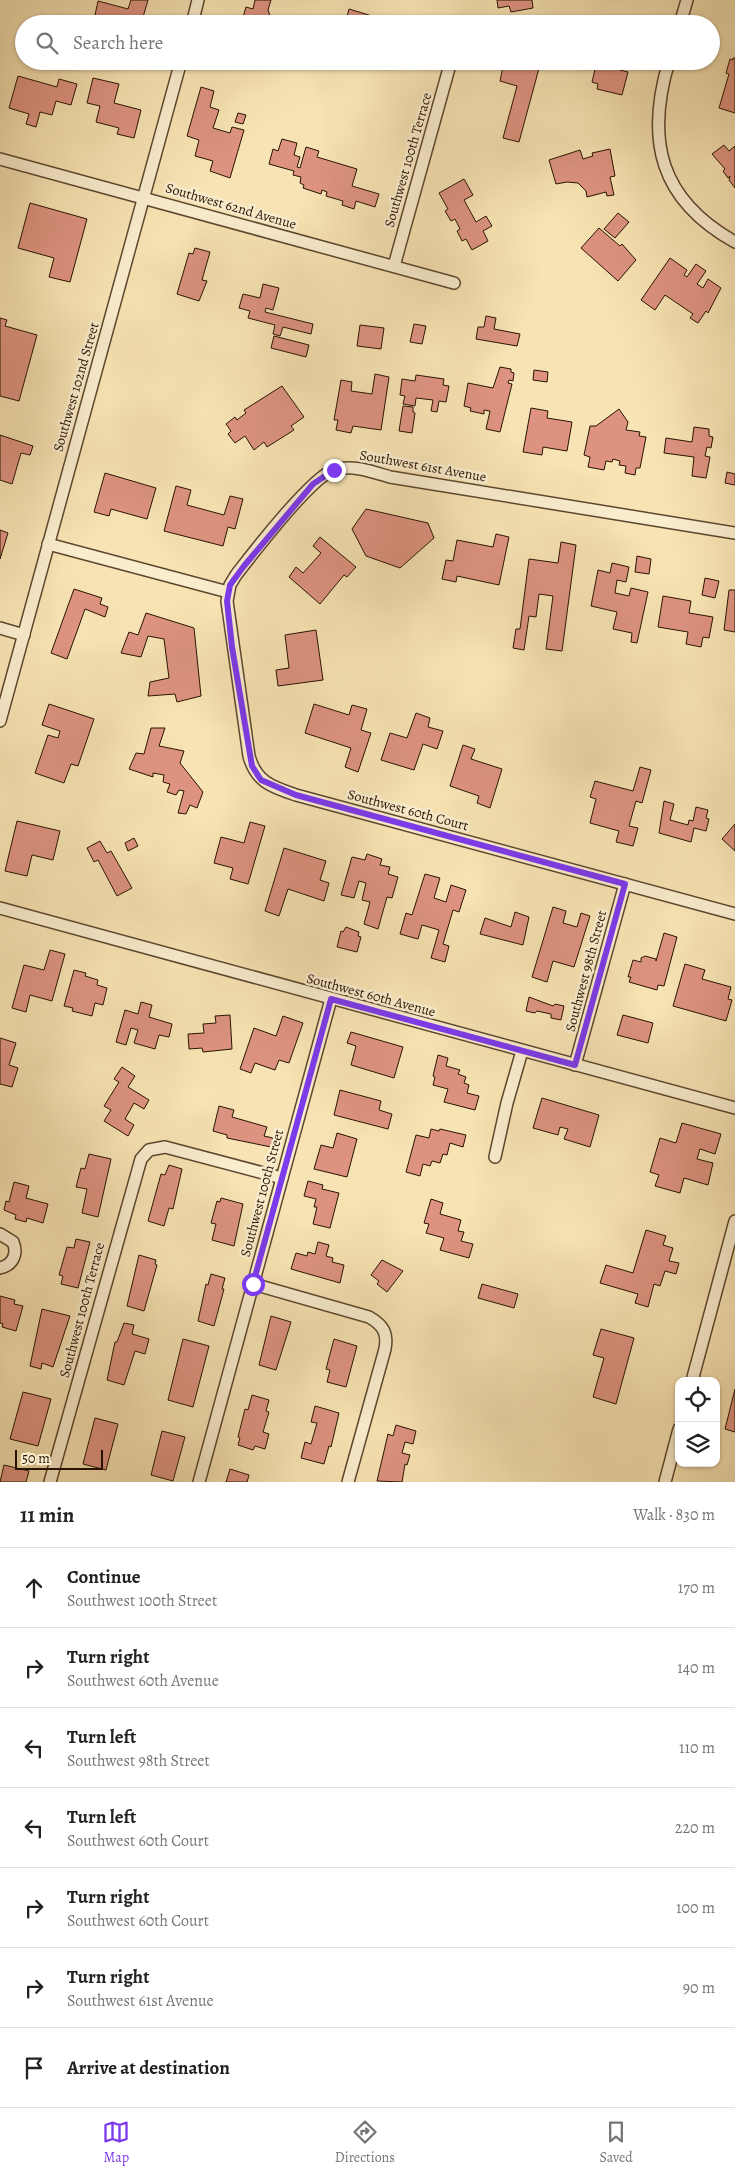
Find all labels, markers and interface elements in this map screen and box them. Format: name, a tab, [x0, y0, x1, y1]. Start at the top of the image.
search box	[15, 15, 720, 70]
icon: search	[33, 29, 61, 57]
text: Search here	[73, 30, 163, 56]
street label: Southwest 100th Terrace	[380, 90, 436, 230]
street label: Southwest 62nd Avenue	[163, 178, 299, 234]
street label: Southwest 102nd Street	[48, 320, 104, 454]
street label: Southwest 61st Avenue	[358, 445, 488, 487]
route end	[323, 459, 346, 482]
street label: Southwest 60th Court	[346, 785, 471, 835]
street label: Southwest 98th Street	[561, 908, 611, 1034]
street label: Southwest 60th Avenue	[304, 969, 438, 1021]
street label: Southwest 100th Street	[236, 1127, 288, 1259]
street label: Southwest 100th Terrace	[55, 1240, 109, 1380]
route start	[242, 1273, 265, 1296]
map controls	[675, 1377, 720, 1467]
button: locate	[675, 1377, 720, 1422]
button: layers	[675, 1422, 720, 1467]
scale bar	[15, 1447, 102, 1470]
text: 50 m	[22, 1449, 50, 1468]
text: 11 min	[20, 1501, 74, 1529]
text: Walk · 830 m	[633, 1504, 715, 1526]
text: Continue	[67, 1564, 141, 1590]
icon: ahead	[20, 1574, 48, 1602]
text: 170 m	[678, 1577, 715, 1599]
text: Southwest 100th Street	[67, 1590, 217, 1612]
text: Turn right	[67, 1644, 149, 1670]
icon: right	[20, 1654, 48, 1682]
text: 140 m	[677, 1657, 715, 1679]
text: Southwest 60th Avenue	[67, 1670, 219, 1692]
text: Turn left	[67, 1724, 136, 1750]
icon: left	[20, 1734, 48, 1762]
text: 110 m	[679, 1737, 715, 1759]
text: Southwest 98th Street	[67, 1750, 210, 1772]
text: Turn left	[67, 1804, 136, 1830]
icon: left	[20, 1814, 48, 1842]
text: 220 m	[675, 1817, 715, 1839]
text: Southwest 60th Court	[67, 1830, 209, 1852]
text: Turn right	[67, 1884, 149, 1910]
icon: right	[20, 1894, 48, 1922]
text: 100 m	[676, 1897, 715, 1919]
text: Southwest 60th Court	[67, 1910, 209, 1932]
text: Turn right	[67, 1964, 149, 1990]
icon: right	[20, 1974, 48, 2002]
text: 90 m	[683, 1977, 715, 1999]
text: Southwest 61st Avenue	[67, 1990, 214, 2012]
icon: arrive	[20, 2054, 48, 2082]
text: Arrive at destination	[67, 2055, 230, 2081]
tab: Map	[102, 2118, 130, 2167]
tab: Directions	[335, 2118, 395, 2167]
tab: Saved	[600, 2118, 633, 2167]

